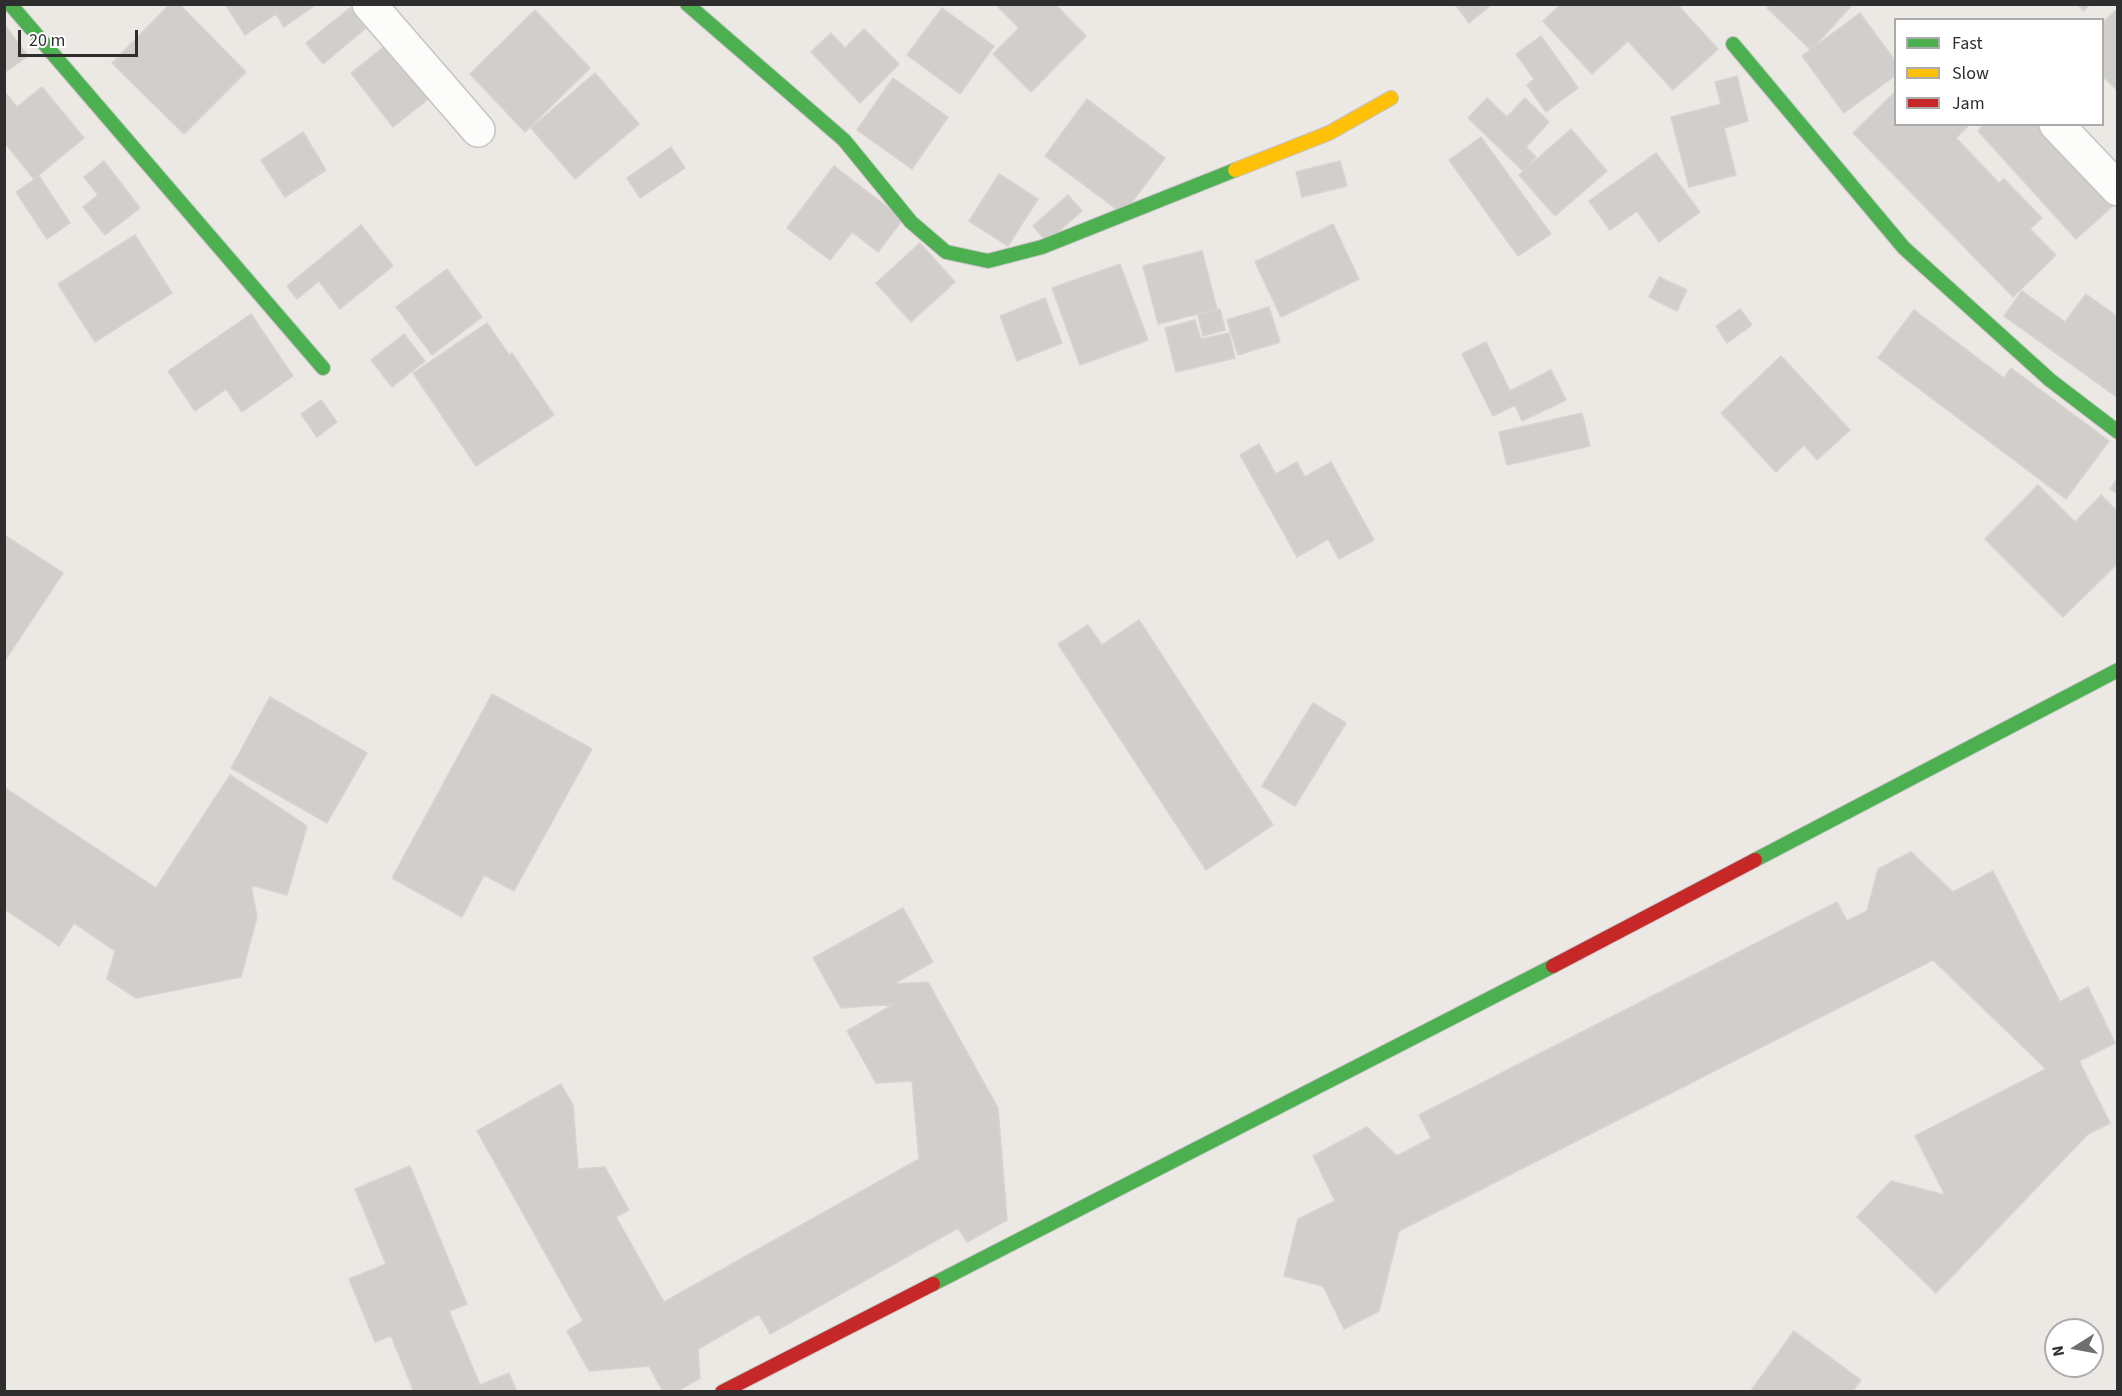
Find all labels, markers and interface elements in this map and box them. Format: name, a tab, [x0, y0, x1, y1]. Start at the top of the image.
scale bar	[21, 18, 141, 56]
legend	[1894, 18, 2104, 126]
text: 20 m	[29, 28, 65, 53]
text: Fast	[1952, 31, 1983, 56]
text: Slow	[1952, 61, 1989, 86]
text: Jam	[1952, 91, 1985, 116]
north arrow	[2044, 1318, 2104, 1378]
text: N	[2046, 1344, 2070, 1358]

